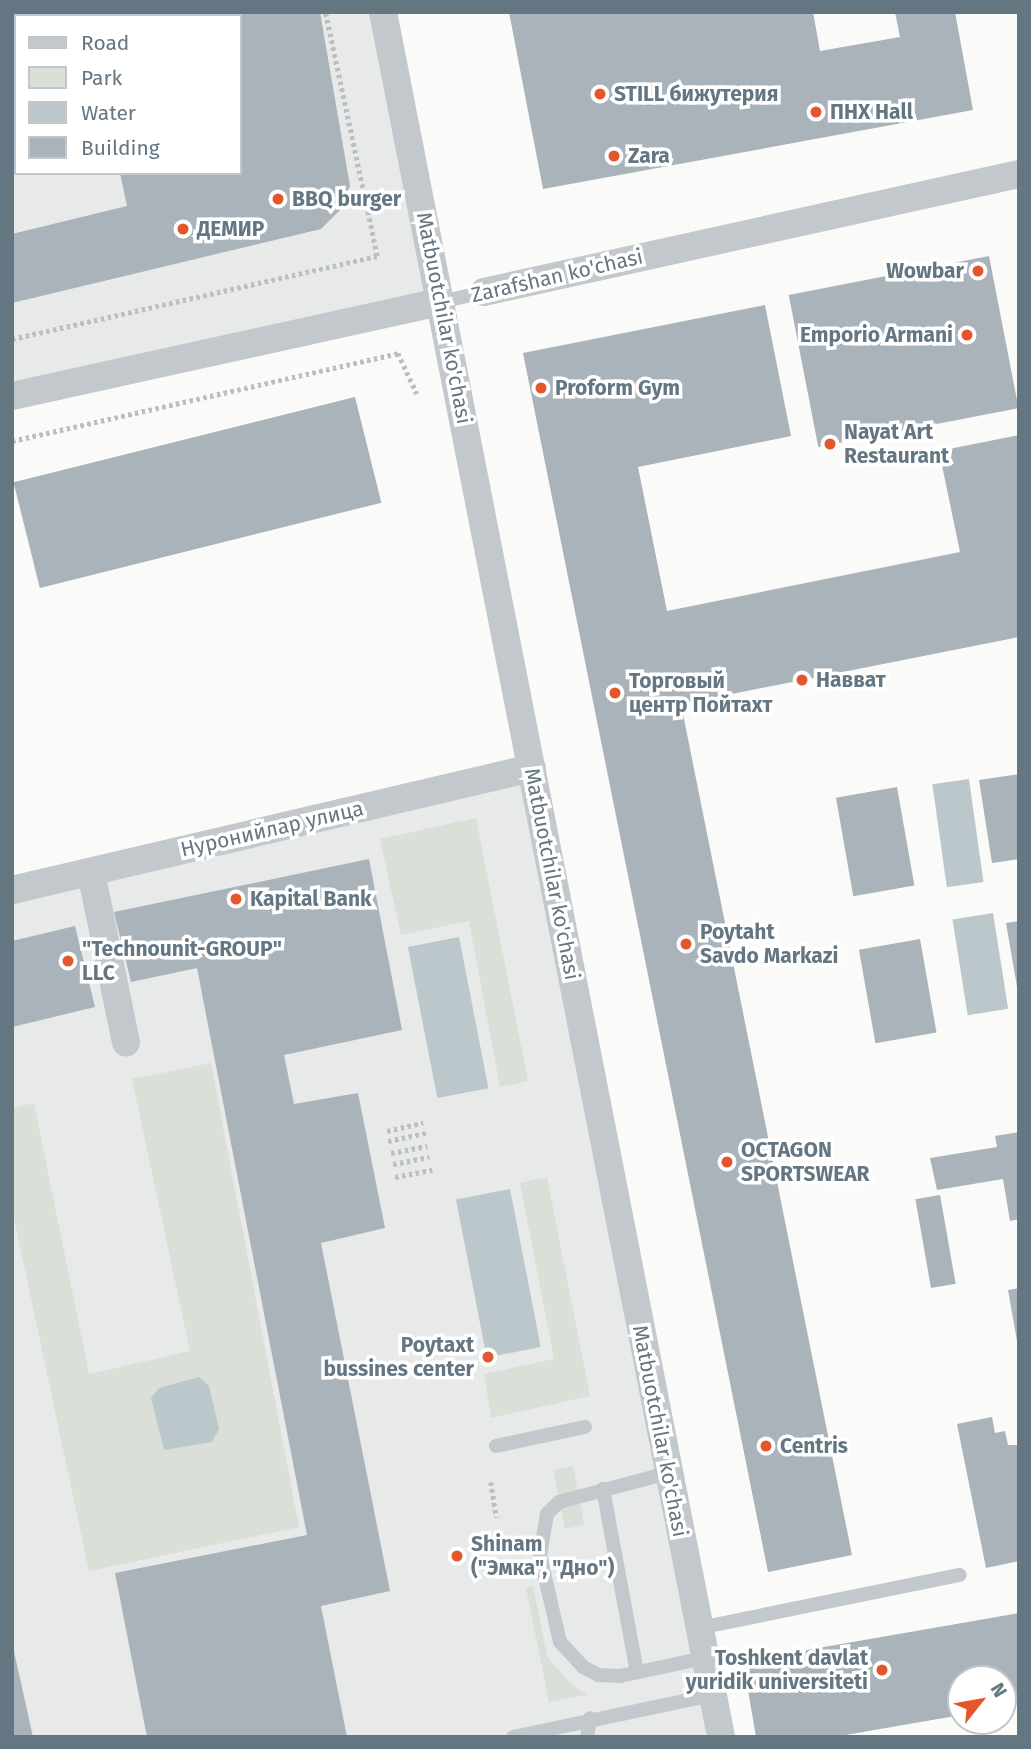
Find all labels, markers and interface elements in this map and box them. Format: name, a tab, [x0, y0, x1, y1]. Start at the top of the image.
legend	[14, 14, 242, 175]
text: Road	[81, 30, 129, 56]
text: Park	[81, 65, 122, 91]
place label: STILL бижутерия	[614, 81, 778, 107]
marker: STILL бижутерия	[592, 86, 608, 102]
place label: ПНХ Hall	[830, 99, 913, 125]
text: Water	[81, 100, 136, 126]
marker: ПНХ Hall	[808, 104, 824, 120]
text: Building	[81, 135, 160, 161]
place label: Zara	[628, 143, 670, 169]
marker: Zara	[606, 148, 622, 164]
place label: BBQ burger	[292, 186, 401, 212]
marker: BBQ burger	[270, 191, 286, 207]
street label: Matbuotchilar ko'chasi	[411, 210, 477, 426]
place label: ДЕМИР	[197, 216, 264, 242]
marker: ДЕМИР	[175, 221, 191, 237]
street label: Zarafshan ko'chasi	[469, 244, 645, 308]
place label: Wowbar	[886, 258, 964, 284]
marker: Wowbar	[970, 263, 986, 279]
place label: Emporio Armani	[800, 322, 953, 348]
marker: Emporio Armani	[959, 327, 975, 343]
place label: Proform Gym	[555, 375, 680, 401]
marker: Proform Gym	[533, 380, 549, 396]
place label: Nayat Art Restaurant	[844, 419, 949, 469]
marker: Nayat Art Restaurant	[822, 436, 838, 452]
place label: Навват	[816, 667, 886, 693]
place label: Торговый центр Пойтахт	[629, 668, 772, 718]
marker: Навват	[794, 672, 810, 688]
marker: Торговый центр Пойтахт	[607, 685, 623, 701]
street label: Matbuotchilar ko'chasi	[519, 766, 585, 982]
street label: Нуронийлар улица	[178, 796, 366, 862]
place label: Kapital Bank	[250, 886, 372, 912]
marker: Kapital Bank	[228, 891, 244, 907]
place label: Poytaht Savdo Markazi	[700, 919, 838, 969]
place label: "Technounit-GROUP" LLC	[82, 936, 282, 986]
marker: Poytaht Savdo Markazi	[678, 936, 694, 952]
marker: "Technounit-GROUP" LLC	[60, 953, 76, 969]
place label: OCTAGON SPORTSWEAR	[741, 1137, 870, 1187]
marker: OCTAGON SPORTSWEAR	[719, 1154, 735, 1170]
street label: Matbuotchilar ko'chasi	[627, 1323, 693, 1539]
place label: Poytaxt bussines center	[323, 1332, 474, 1382]
marker: Poytaxt bussines center	[480, 1349, 496, 1365]
place label: Centris	[780, 1433, 848, 1459]
marker: Centris	[758, 1438, 774, 1454]
place label: Shinam ("Эмка", "Дно")	[471, 1531, 614, 1581]
marker: Shinam ("Эмка", "Дно")	[449, 1548, 465, 1564]
place label: Toshkent davlat yuridik universiteti	[686, 1645, 868, 1695]
marker: Toshkent davlat yuridik universiteti	[874, 1662, 890, 1678]
north arrow	[947, 1665, 1017, 1735]
text: N	[986, 1679, 1012, 1701]

